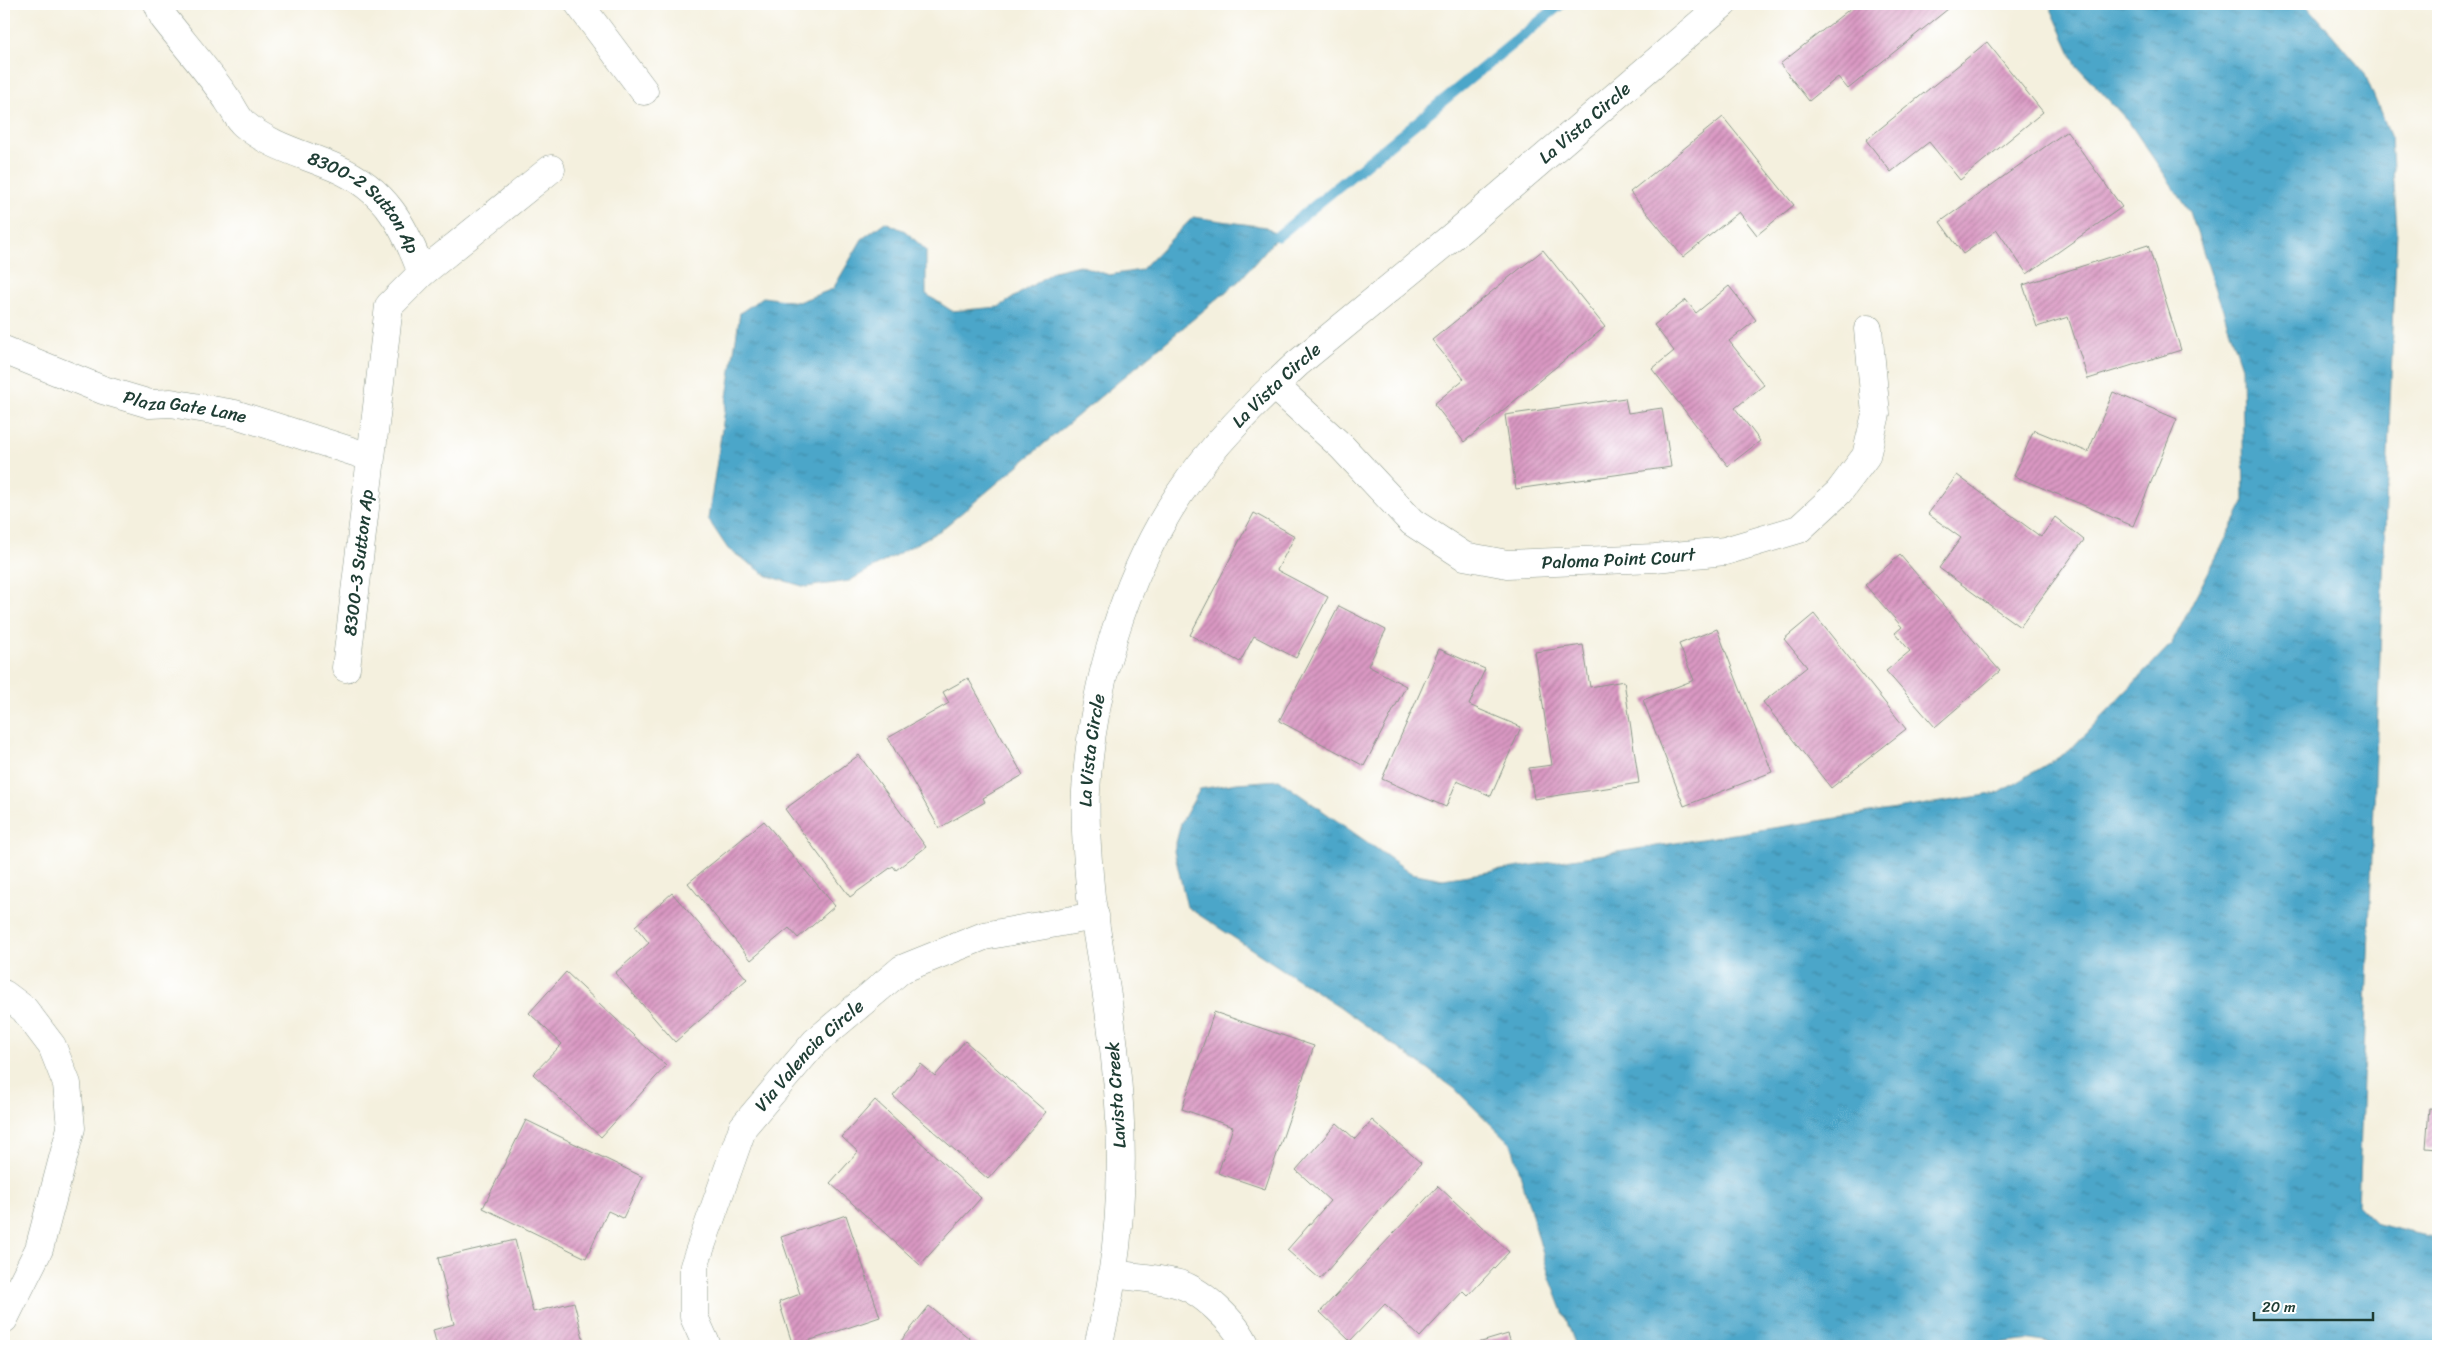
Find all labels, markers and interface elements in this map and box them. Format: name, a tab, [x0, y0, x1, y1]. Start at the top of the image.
street label: La Vista Circle	[1531, 74, 1638, 172]
street label: 8300-2 Sutton Ap	[303, 142, 429, 259]
street label: La Vista Circle	[1224, 334, 1328, 436]
street label: Plaza Gate Lane	[119, 381, 251, 433]
street label: 8300-3 Sutton Ap	[334, 487, 383, 638]
street label: Paloma Point Court	[1541, 538, 1697, 579]
street label: La Vista Circle	[1069, 691, 1115, 807]
street label: Via Valencia Circle	[746, 991, 872, 1119]
street label: Lavista Creek	[1096, 1040, 1136, 1149]
scale bar	[2254, 1290, 2373, 1322]
text: 20 m	[2262, 1294, 2296, 1320]

